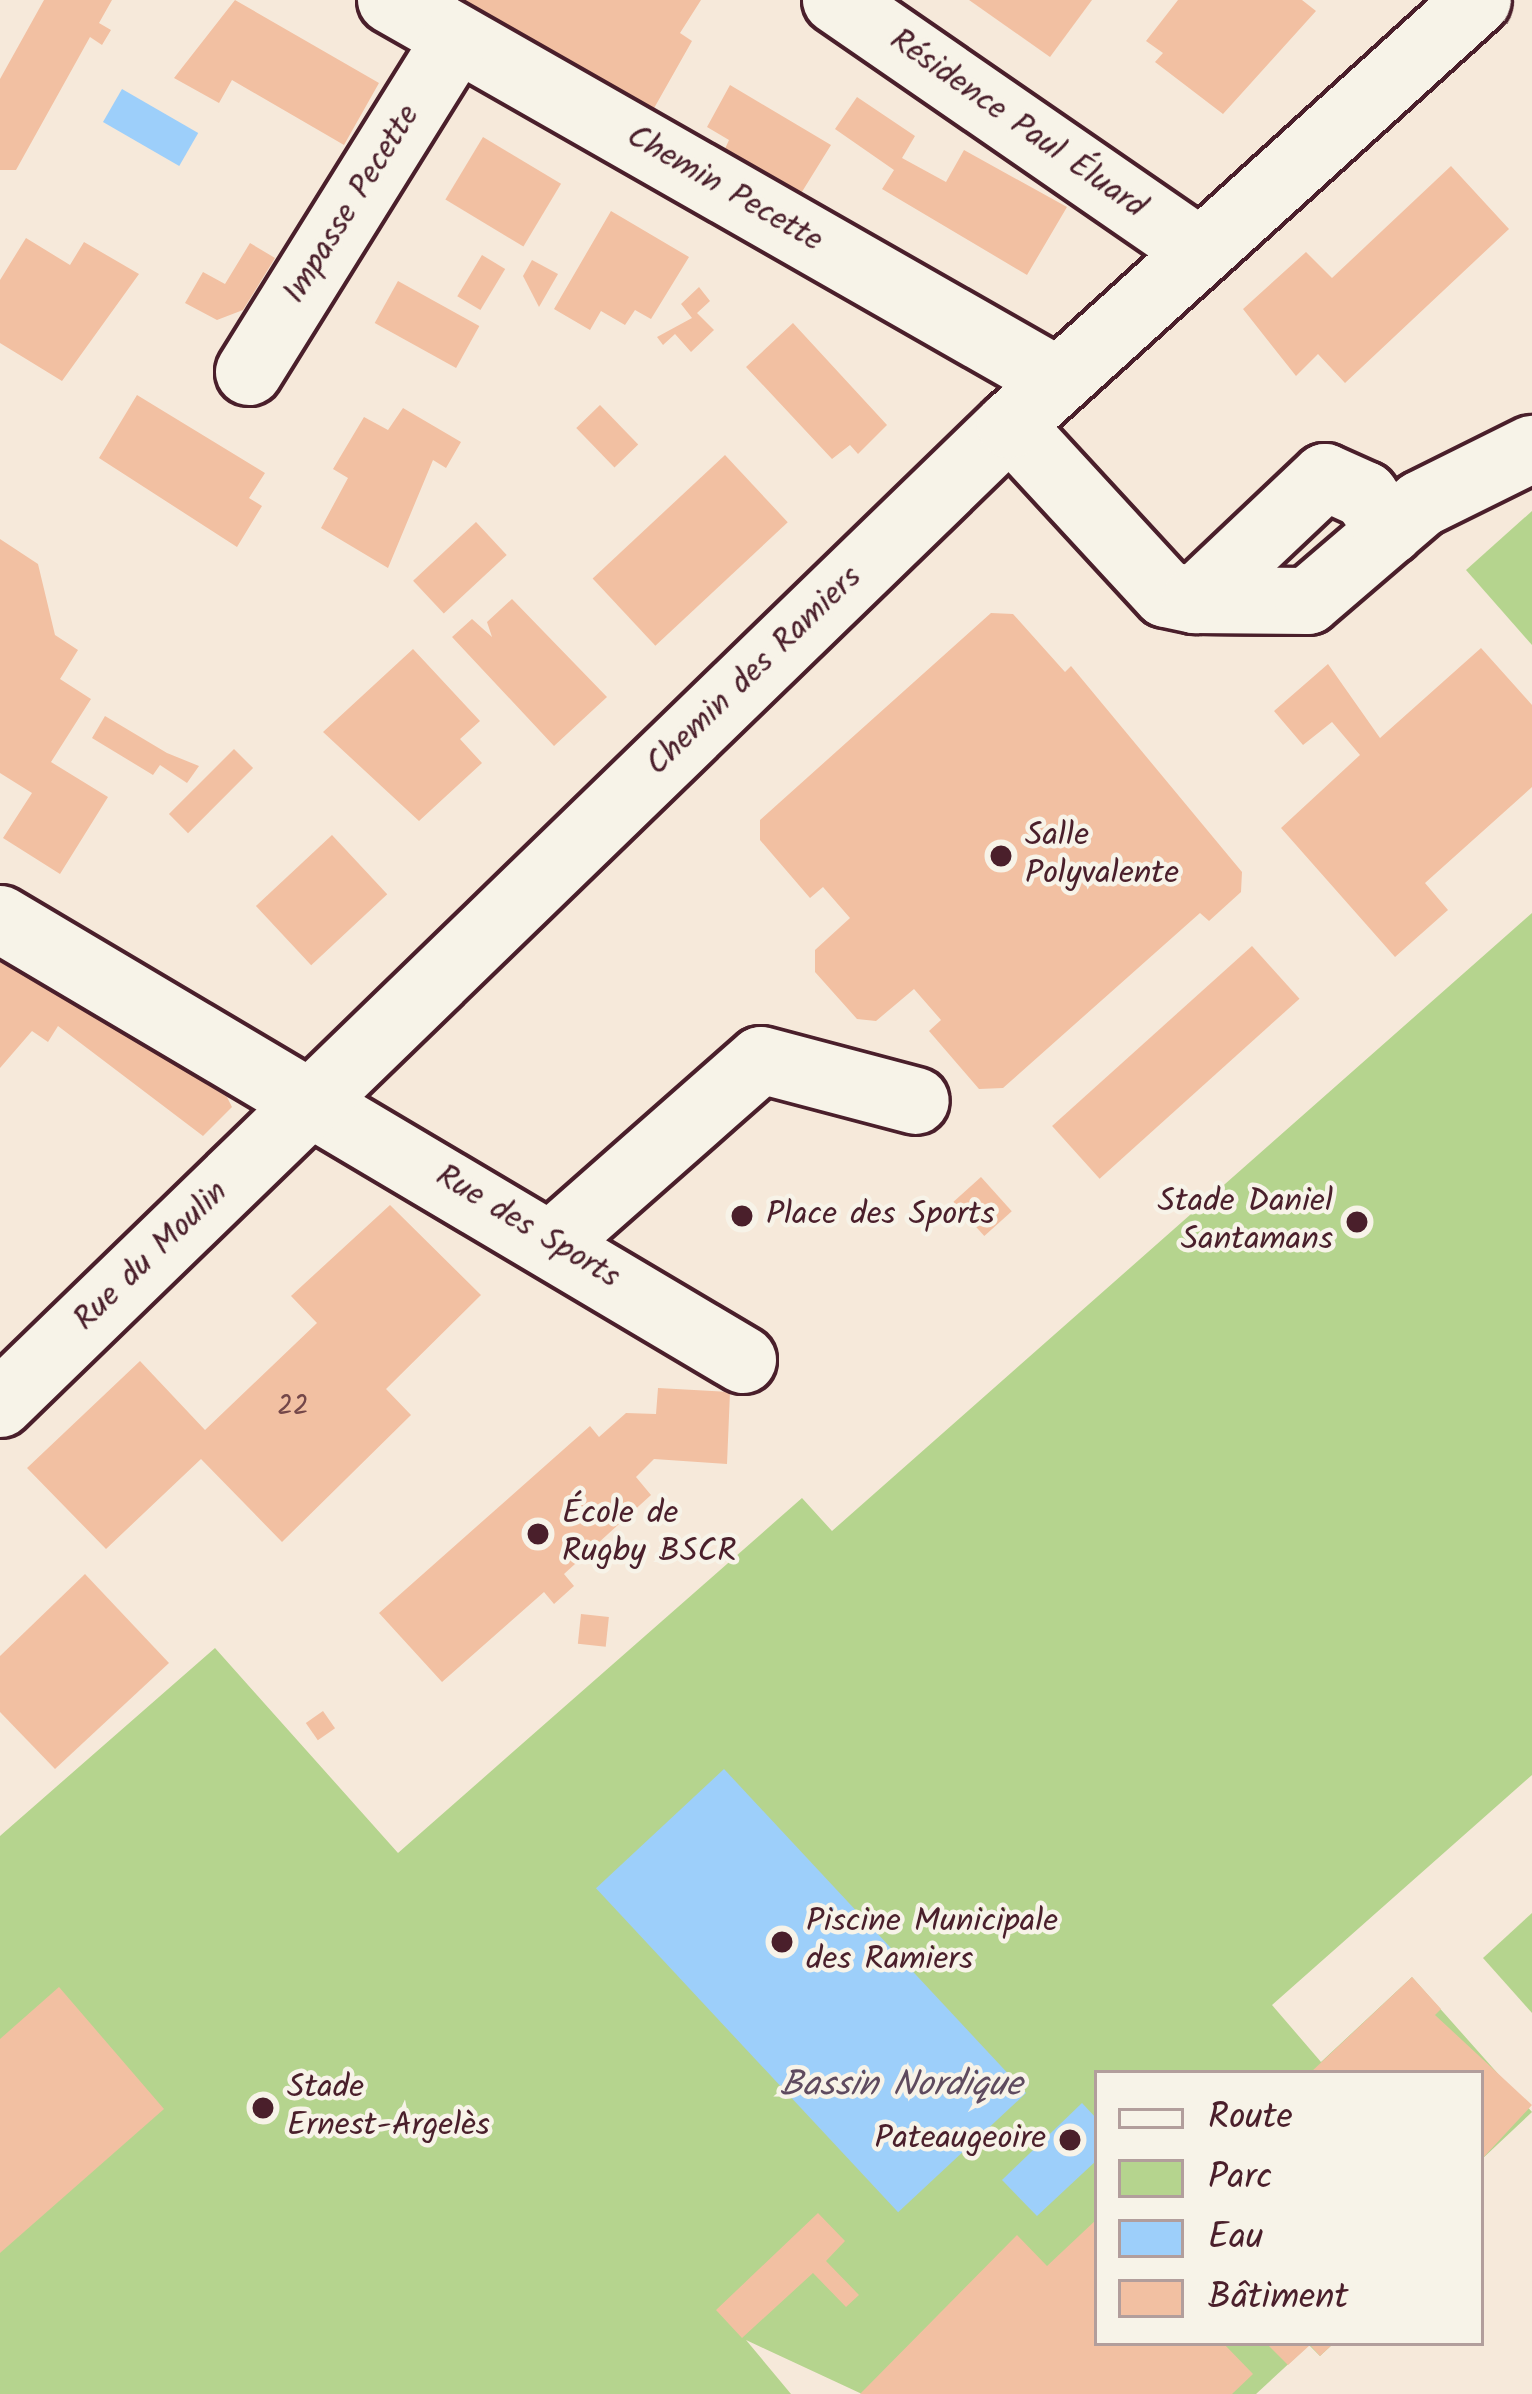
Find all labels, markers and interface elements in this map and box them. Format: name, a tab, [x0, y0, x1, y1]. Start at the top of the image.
street label: Résidence Paul Éluard	[881, 22, 1153, 228]
street label: Impasse Pecette	[276, 98, 430, 312]
street label: Chemin Pecette	[619, 118, 829, 262]
street label: Chemin des Ramiers	[639, 559, 871, 785]
place label: Salle Polyvalente	[1025, 817, 1179, 895]
marker: Salle Polyvalente	[988, 843, 1014, 869]
street label: Rue des Sports	[428, 1158, 626, 1298]
street label: Rue du Moulin	[67, 1174, 237, 1340]
place label: Stade Daniel Santamans	[1158, 1183, 1333, 1261]
place label: Place des Sports	[766, 1196, 995, 1236]
marker: Place des Sports	[729, 1203, 755, 1229]
marker: Stade Daniel Santamans	[1344, 1209, 1370, 1235]
house number: 22	[277, 1391, 309, 1423]
place label: École de Rugby BSCR	[562, 1495, 736, 1573]
marker: École de Rugby BSCR	[525, 1521, 551, 1547]
place label: Piscine Municipale des Ramiers	[806, 1903, 1058, 1981]
marker: Piscine Municipale des Ramiers	[769, 1929, 795, 1955]
water label: Bassin Nordique	[780, 2064, 1022, 2108]
place label: Stade Ernest-Argelès	[287, 2069, 490, 2147]
legend	[1094, 2070, 1484, 2346]
text: Route	[1208, 2090, 1293, 2147]
marker: Stade Ernest-Argelès	[250, 2095, 276, 2121]
place label: Pateaugeoire	[875, 2120, 1046, 2160]
marker: Pateaugeoire	[1057, 2127, 1083, 2153]
text: Parc	[1208, 2150, 1272, 2207]
text: Eau	[1208, 2210, 1263, 2267]
text: Bâtiment	[1208, 2270, 1348, 2327]

